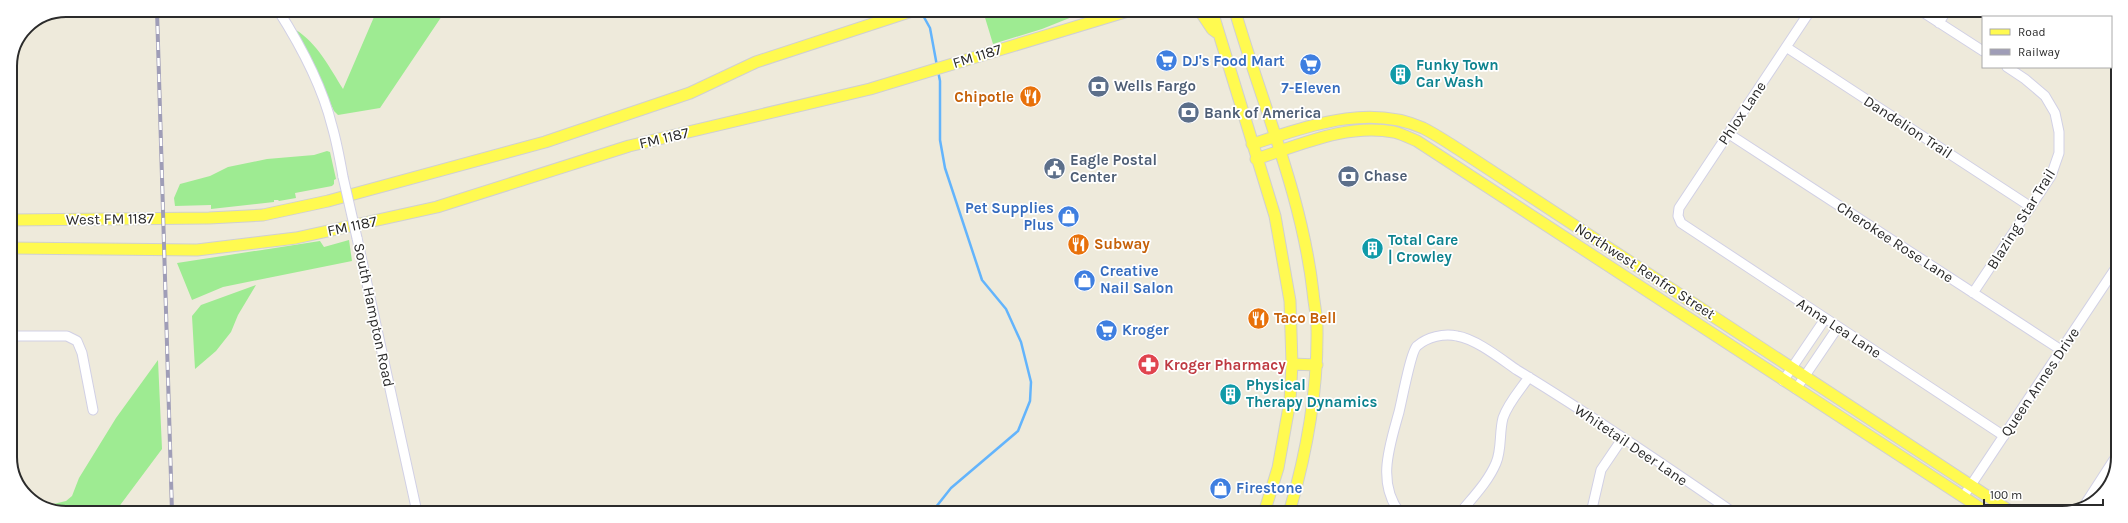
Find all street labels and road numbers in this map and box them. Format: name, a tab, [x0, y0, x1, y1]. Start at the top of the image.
street label: FM 1187	[950, 40, 1004, 72]
street label: Phlox Lane	[1714, 78, 1770, 148]
street label: Dandelion Trail	[1860, 92, 1956, 162]
street label: FM 1187	[637, 124, 691, 152]
street label: Blazing Star Trail	[1983, 165, 2059, 273]
street label: Cherokee Rose Lane	[1833, 198, 1957, 286]
street label: West FM 1187	[66, 209, 154, 229]
street label: FM 1187	[326, 212, 378, 240]
street label: Northwest Renfro Street	[1571, 219, 1719, 323]
street label: South Hampton Road	[350, 241, 398, 389]
street label: Anna Lea Lane	[1793, 294, 1885, 362]
street label: Queen Annes Drive	[1997, 324, 2083, 440]
street label: Whitetail Deer Lane	[1571, 400, 1691, 490]

